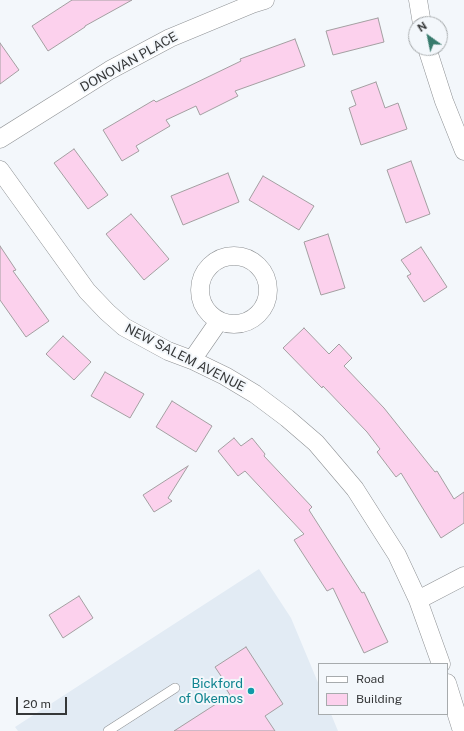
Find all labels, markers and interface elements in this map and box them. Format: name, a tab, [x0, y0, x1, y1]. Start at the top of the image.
north arrow	[408, 16, 448, 56]
text: N	[415, 19, 429, 34]
street label: DONOVAN PLACE	[78, 29, 180, 95]
street label: NEW SALEM AVENUE	[122, 321, 248, 395]
legend	[318, 663, 448, 715]
text: Road	[356, 672, 384, 686]
place label: Bickford of Okemos	[179, 676, 243, 707]
marker: Bickford of Okemos	[246, 686, 256, 696]
scale bar	[18, 689, 69, 715]
text: Building	[356, 692, 402, 706]
text: 20 m	[23, 697, 51, 711]

